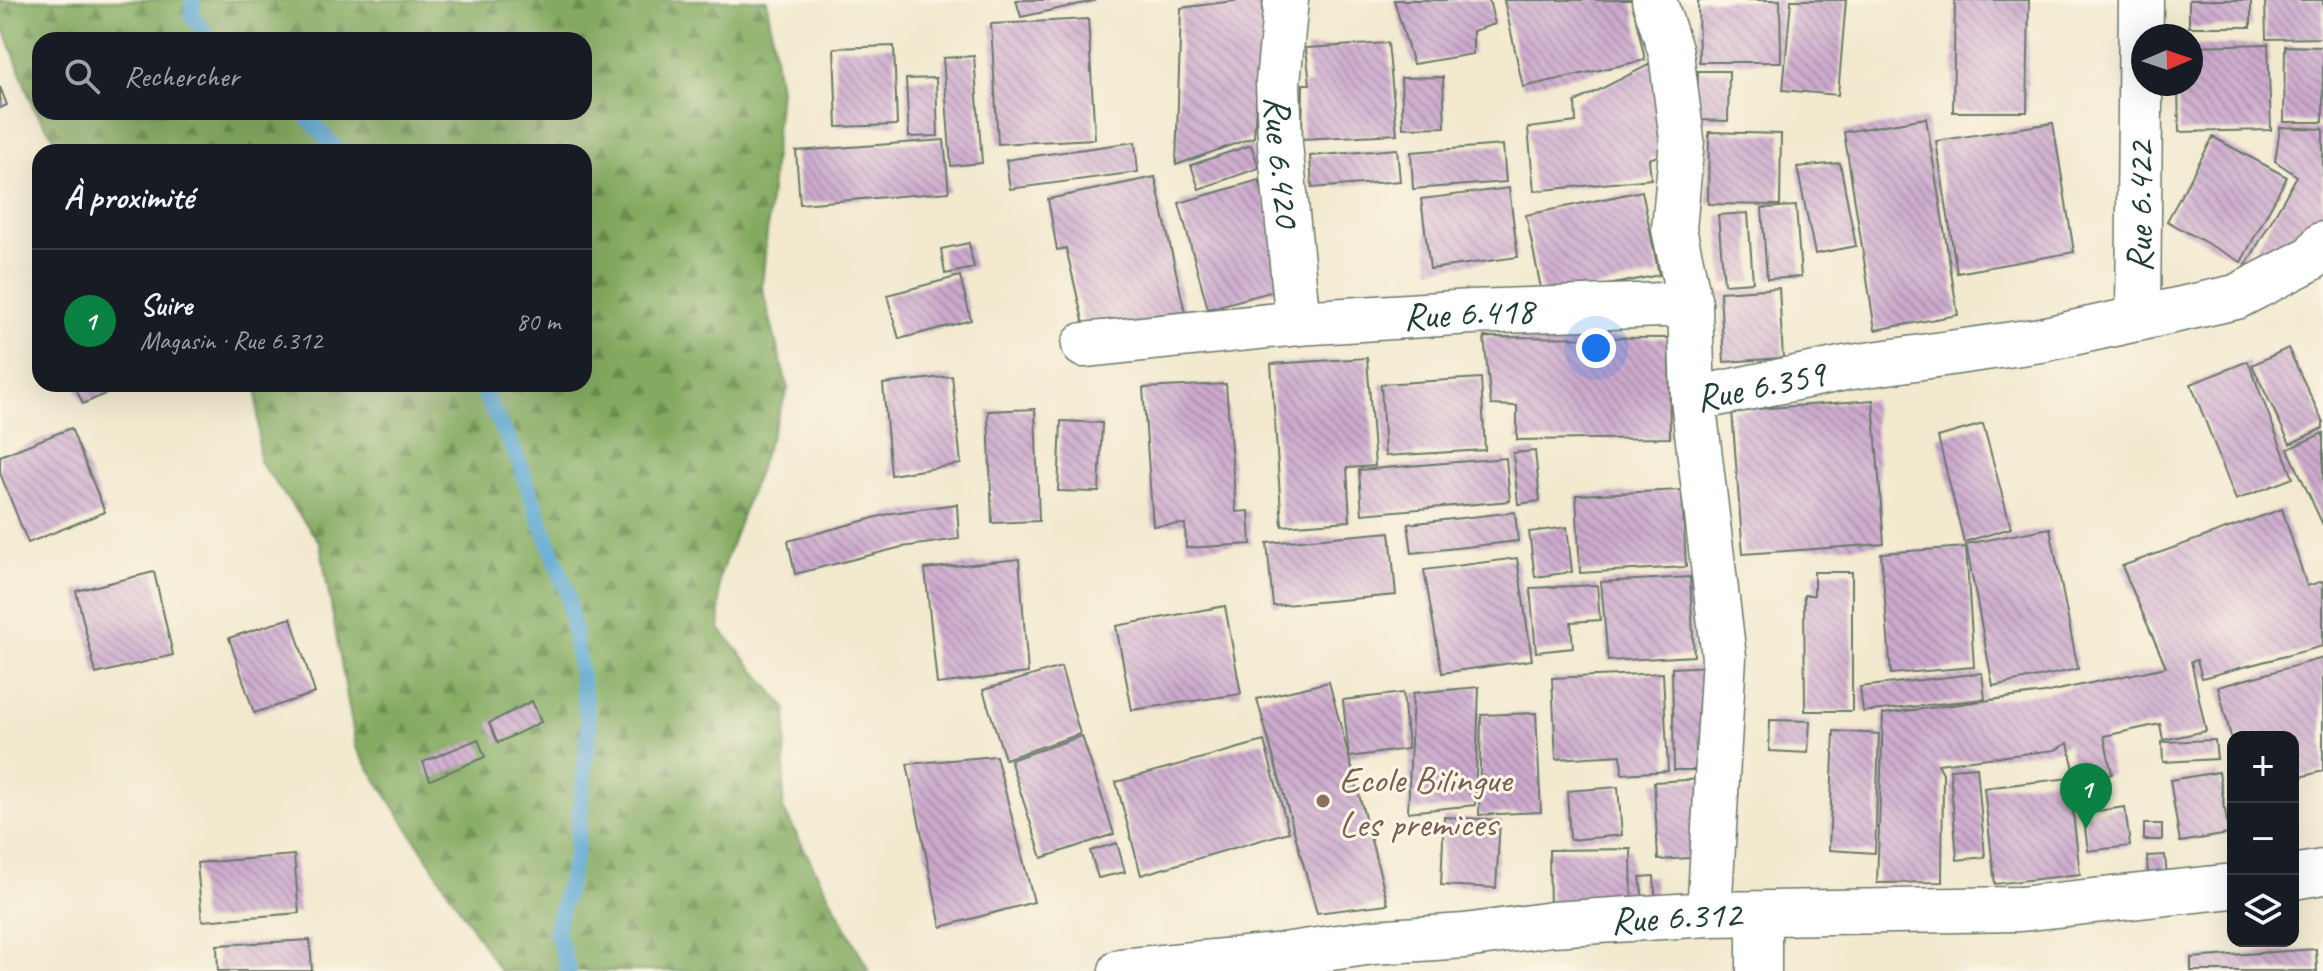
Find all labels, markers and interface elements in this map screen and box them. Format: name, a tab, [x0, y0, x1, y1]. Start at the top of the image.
north arrow	[2131, 24, 2203, 96]
search box	[32, 32, 592, 120]
icon: search	[60, 54, 104, 98]
text: Rechercher	[124, 57, 239, 95]
street label: Rue 6.420	[1254, 95, 1311, 232]
street label: Rue 6.422	[2115, 138, 2164, 273]
text: À proximité	[64, 175, 193, 218]
text: Suire	[140, 286, 192, 324]
street label: Rue 6.418	[1402, 287, 1539, 340]
text: 1	[84, 305, 96, 338]
text: 80 m	[516, 305, 560, 338]
text: Magasin · Rue 6.312	[140, 324, 322, 357]
your location	[1576, 328, 1616, 368]
street label: Rue 6.359	[1692, 349, 1832, 422]
map controls	[2227, 731, 2299, 947]
button: +	[2227, 731, 2299, 803]
place label: Ecole Bilingue Les premices	[1339, 756, 1514, 847]
pin: 1	[2060, 763, 2112, 829]
marker: Ecole Bilingue Les premices	[1314, 792, 1332, 810]
button: −	[2227, 803, 2299, 875]
button: layers	[2227, 875, 2299, 947]
street label: Rue 6.312	[1609, 890, 1745, 944]

